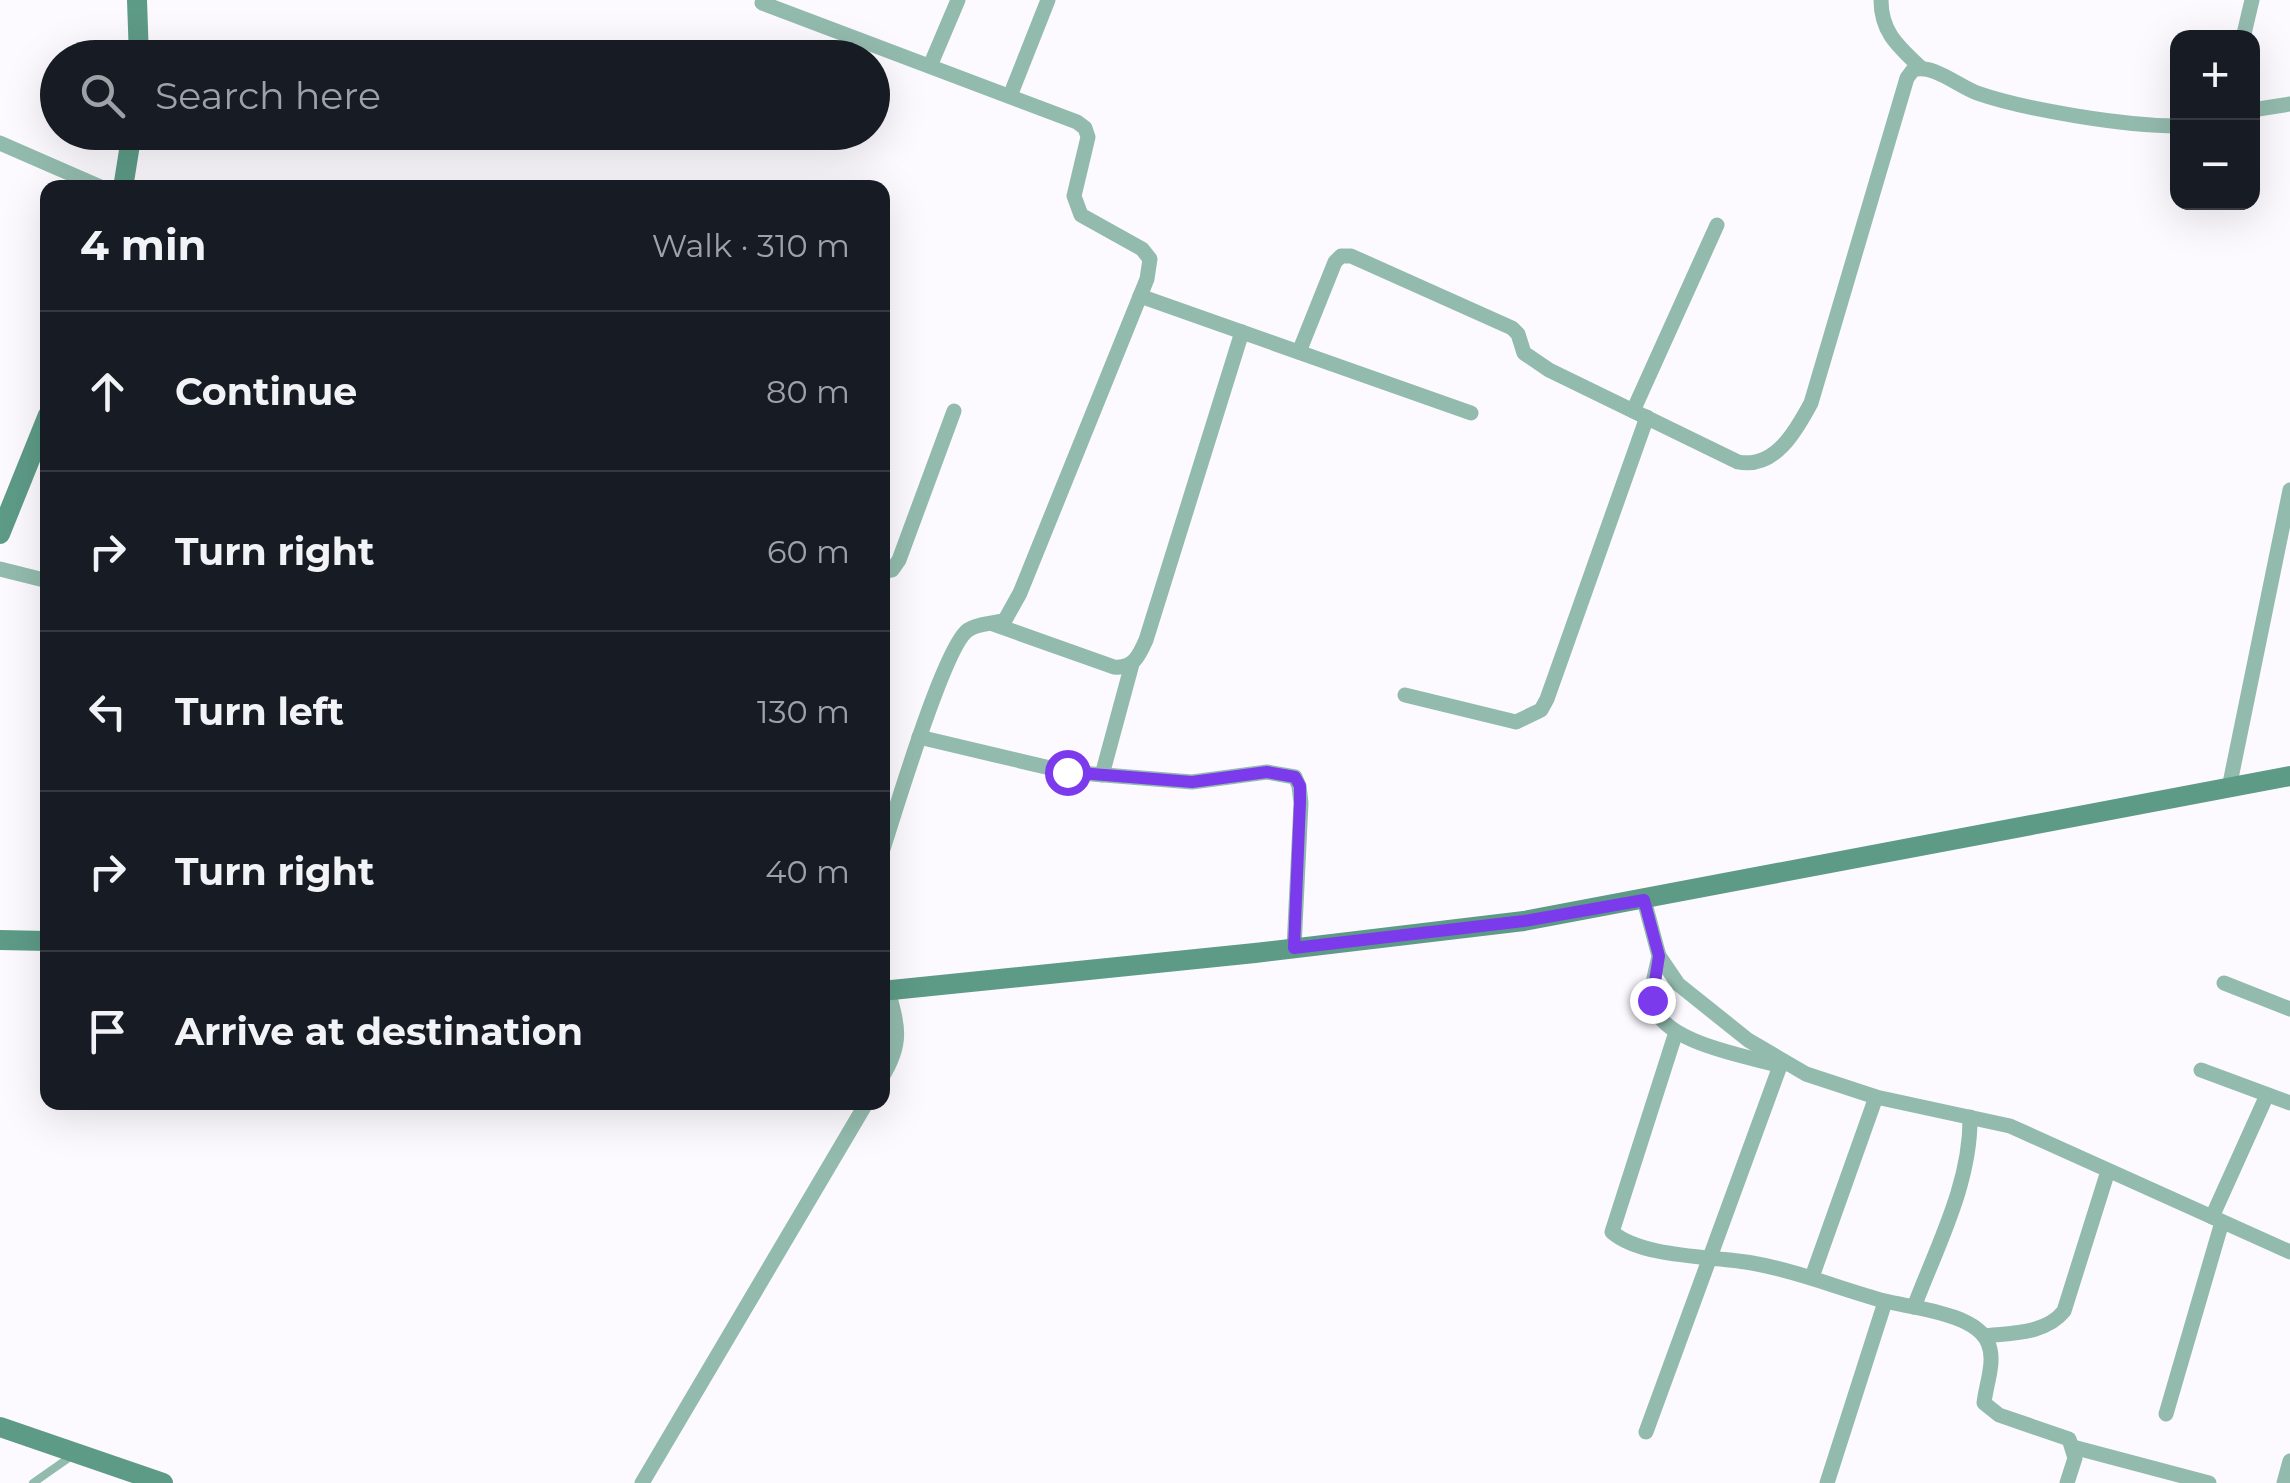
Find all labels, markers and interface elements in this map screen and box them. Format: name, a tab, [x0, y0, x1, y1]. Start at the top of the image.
map controls	[2170, 30, 2260, 210]
button: +	[2170, 30, 2260, 120]
search box	[40, 40, 890, 150]
icon: search	[75, 68, 130, 123]
text: Search here	[155, 72, 381, 119]
button: −	[2170, 120, 2260, 210]
text: 4 min	[80, 219, 207, 271]
text: Walk · 310 m	[652, 226, 850, 265]
icon: ahead	[80, 364, 135, 419]
text: Continue	[175, 368, 357, 415]
text: 80 m	[766, 372, 850, 411]
icon: right	[80, 524, 135, 579]
text: Turn right	[175, 528, 374, 575]
text: 60 m	[767, 532, 850, 571]
icon: left	[80, 684, 135, 739]
text: Turn left	[175, 688, 344, 735]
text: 130 m	[757, 692, 850, 731]
route start	[1045, 750, 1091, 796]
icon: right	[80, 844, 135, 899]
text: Turn right	[175, 848, 374, 895]
text: 40 m	[765, 852, 850, 891]
route end	[1630, 978, 1676, 1024]
icon: arrive	[80, 1004, 135, 1059]
text: Arrive at destination	[175, 1008, 583, 1055]

